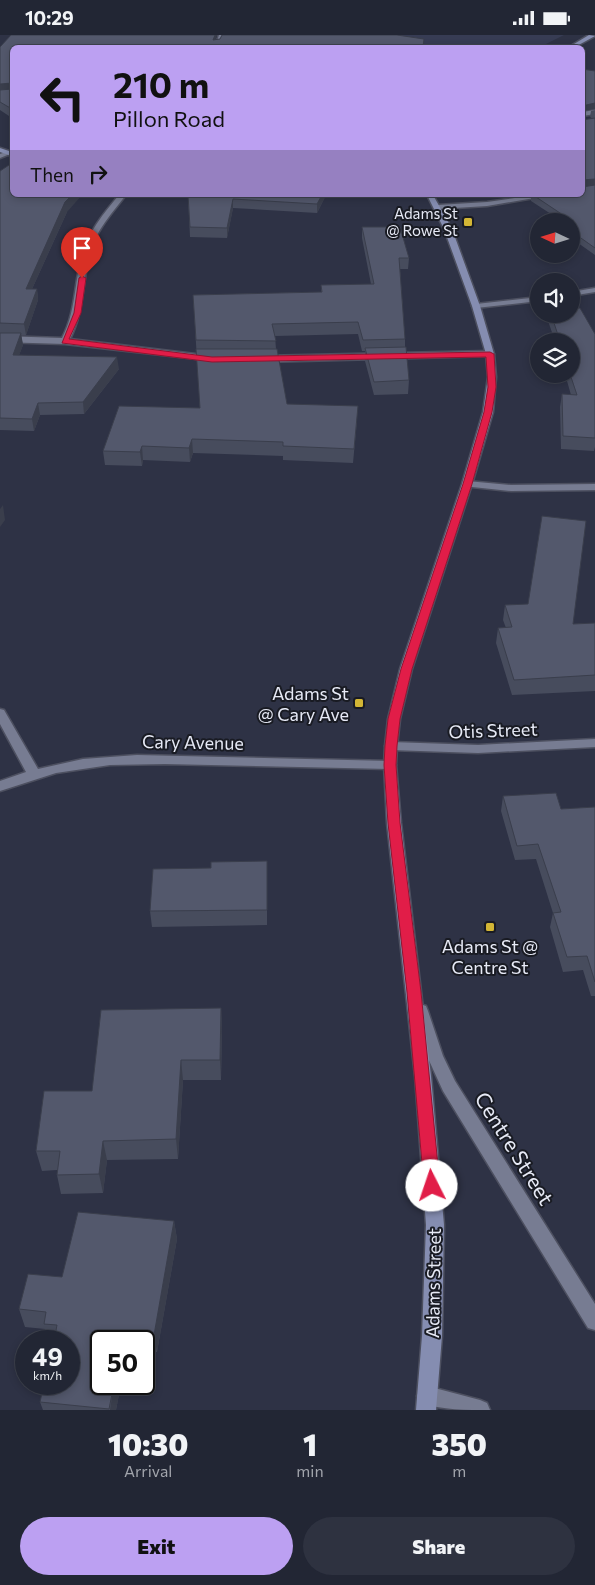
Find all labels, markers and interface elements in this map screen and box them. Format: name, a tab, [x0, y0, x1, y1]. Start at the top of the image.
text: 10:29	[25, 6, 74, 29]
text: 210 m	[113, 62, 209, 105]
icon: left	[30, 65, 95, 130]
text: Pillon Road	[113, 105, 225, 132]
icon: right	[84, 160, 112, 188]
text: Then	[30, 163, 74, 186]
place label: Adams St @ Rowe St	[386, 204, 458, 239]
north arrow	[530, 213, 580, 263]
map controls	[530, 213, 580, 383]
marker: Adams St @ Rowe St	[462, 216, 474, 228]
pin	[61, 227, 103, 278]
icon: arrive	[68, 234, 96, 262]
button: sound	[530, 273, 580, 323]
button: layers	[530, 333, 580, 383]
place label: Adams St @ Cary Ave	[258, 682, 349, 725]
marker: Adams St @ Cary Ave	[353, 697, 365, 709]
street label: Otis Street	[448, 717, 538, 743]
street label: Cary Avenue	[142, 730, 244, 754]
marker: Adams St @ Centre St	[484, 921, 496, 933]
place label: Adams St @ Centre St	[442, 935, 538, 978]
street label: Centre Street	[470, 1087, 560, 1209]
position arrow	[405, 1159, 457, 1211]
street label: Adams Street	[421, 1228, 445, 1338]
speed limit sign: 50	[90, 1330, 155, 1395]
text: 49	[32, 1341, 63, 1371]
text: km/h	[33, 1368, 62, 1382]
text: 10:30	[108, 1425, 188, 1462]
text: 1	[303, 1425, 317, 1462]
text: 350	[432, 1425, 487, 1462]
text: Arrival	[124, 1461, 172, 1480]
text: min	[296, 1461, 324, 1480]
text: m	[452, 1461, 466, 1480]
button: Exit	[20, 1517, 293, 1575]
button: Share	[303, 1517, 575, 1575]

